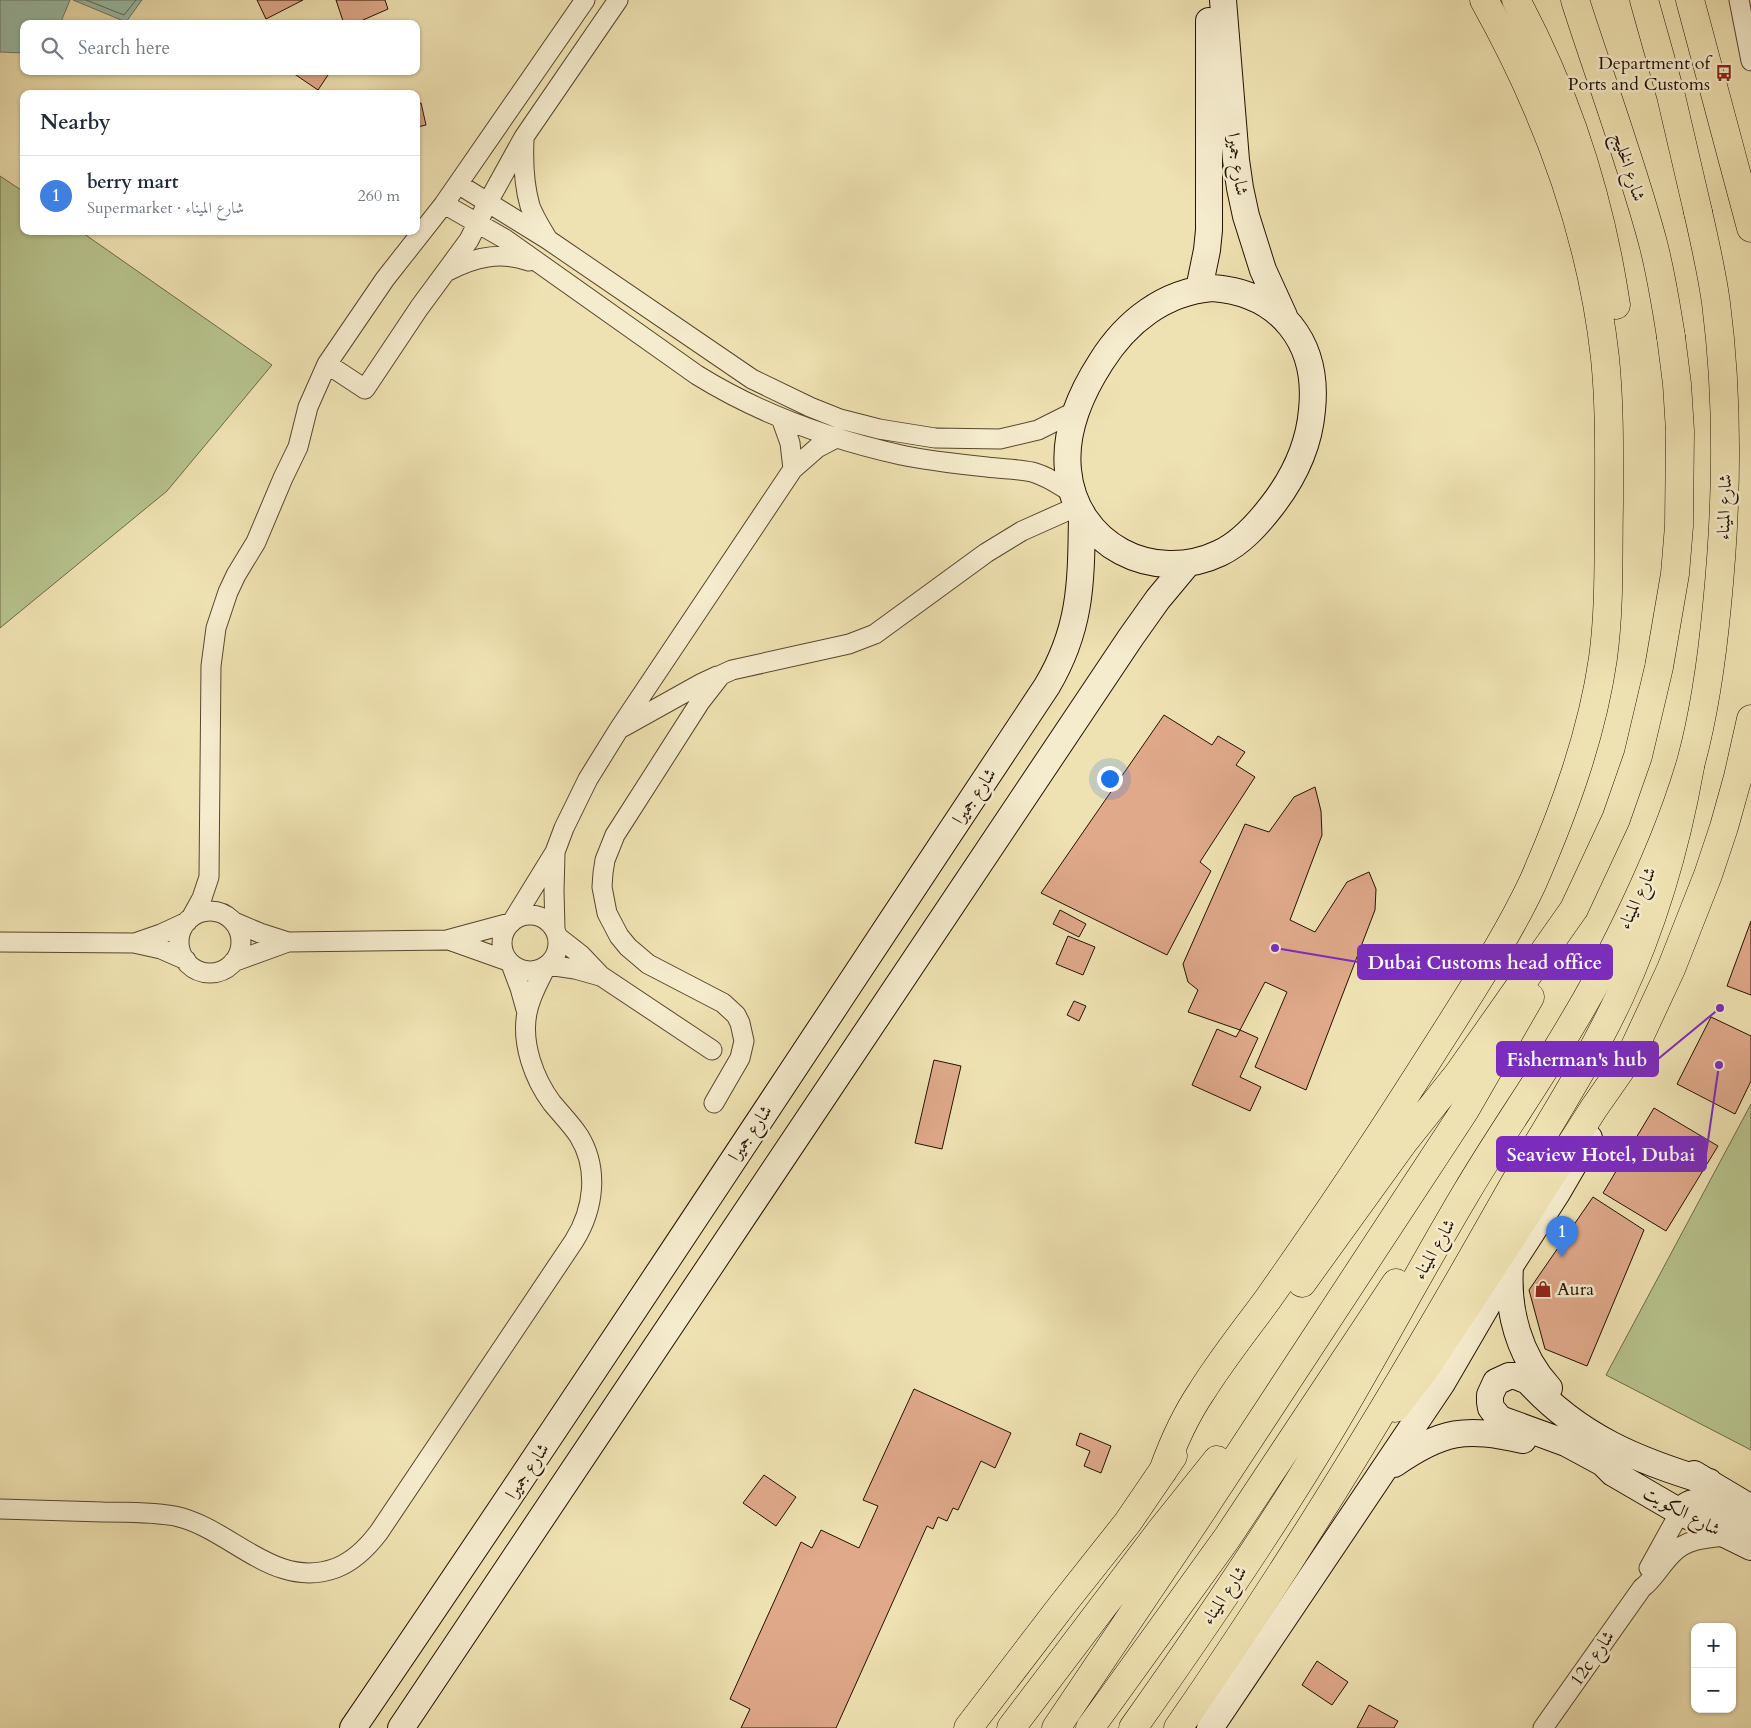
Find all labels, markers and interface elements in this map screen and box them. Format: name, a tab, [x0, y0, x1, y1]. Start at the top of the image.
search box	[20, 20, 420, 75]
icon: search	[38, 34, 66, 62]
text: Search here	[78, 35, 170, 61]
place label: Department of Ports and Customs	[1568, 51, 1714, 97]
bus stop icon: Department of Ports and Customs	[1714, 63, 1734, 83]
text: Nearby	[40, 108, 111, 137]
street label: شارع الخليج	[1603, 130, 1651, 206]
street label: شارع جميرا	[1219, 131, 1254, 197]
text: berry mart	[87, 169, 178, 195]
text: 1	[52, 185, 60, 207]
text: 260 m	[358, 185, 400, 207]
text: Supermarket · شارع الميناء	[87, 197, 244, 219]
street label: شارع الميناء	[1711, 474, 1740, 541]
street label: شارع جميرا	[946, 763, 1004, 831]
your location	[1097, 766, 1123, 792]
street label: شارع الميناء	[1612, 863, 1665, 934]
callout: Dubai Customs head office	[1358, 945, 1612, 979]
text: Dubai Customs head office	[1368, 950, 1602, 976]
callout: Fisherman's hub	[1497, 1042, 1658, 1076]
text: Fisherman's hub	[1507, 1047, 1647, 1073]
street label: شارع جميرا	[722, 1100, 780, 1168]
callout: Seaview Hotel, Dubai	[1497, 1137, 1706, 1171]
text: Seaview Hotel, Dubai	[1507, 1142, 1695, 1168]
street label: شارع الميناء	[1407, 1214, 1464, 1285]
pin: 1	[1546, 1216, 1578, 1257]
place label: Aura	[1557, 1277, 1594, 1302]
shop icon: Aura	[1533, 1279, 1553, 1299]
street label: شارع جميرا	[499, 1438, 557, 1506]
street label: شارع الكويت	[1638, 1481, 1725, 1544]
street label: شارع الميناء	[1196, 1561, 1255, 1631]
map controls	[1691, 1623, 1736, 1713]
button: +	[1691, 1623, 1736, 1668]
street label: 12c شارع	[1564, 1625, 1622, 1692]
button: −	[1691, 1668, 1736, 1713]

